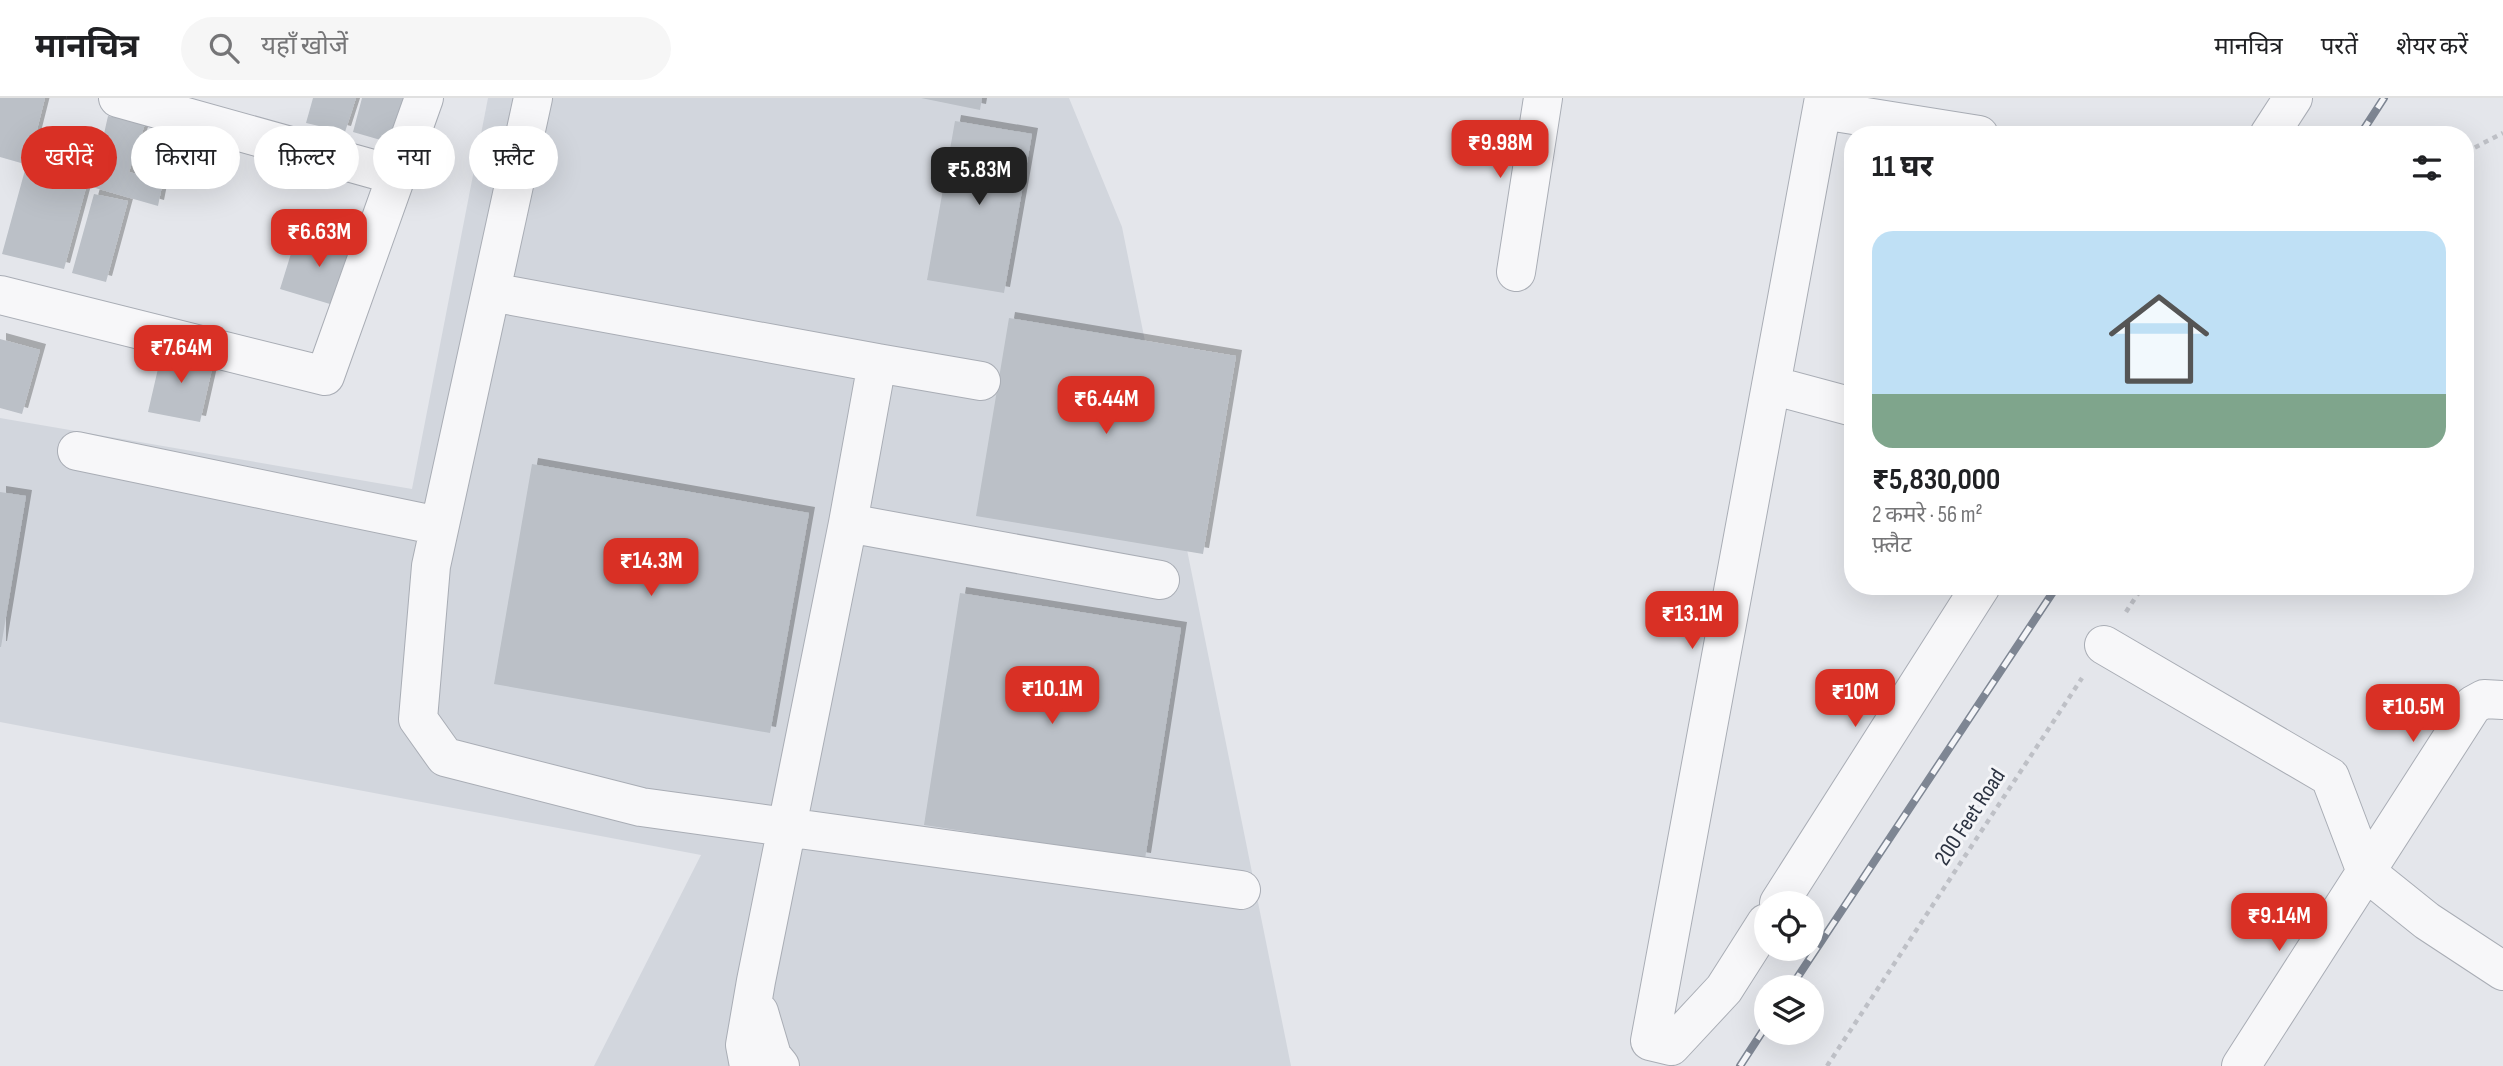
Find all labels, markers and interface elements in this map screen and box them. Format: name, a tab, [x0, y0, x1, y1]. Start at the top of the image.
search box	[181, 17, 671, 80]
text: मानचित्र	[35, 27, 139, 67]
icon: search	[205, 29, 243, 67]
text: यहाँ खोजें	[261, 31, 348, 62]
text: मानचित्र	[2214, 32, 2283, 61]
text: परतें	[2321, 32, 2358, 61]
text: शेयर करें	[2396, 32, 2468, 61]
pin: ₹9.98M	[1443, 120, 1557, 180]
chip: खरीदें	[21, 126, 117, 189]
chip: किराया	[131, 126, 240, 189]
chip: फ़िल्टर	[254, 126, 359, 189]
chip: नया	[373, 126, 455, 189]
chip: फ़्लैट	[469, 126, 558, 189]
text: ₹9.98M	[1468, 129, 1532, 157]
pin: ₹5.83M	[922, 148, 1036, 207]
text: 11 घर	[1872, 149, 1933, 185]
icon: filters	[2408, 149, 2446, 187]
text: ₹5.83M	[947, 156, 1011, 184]
pin: ₹6.63M	[262, 209, 376, 269]
text: ₹6.63M	[287, 218, 351, 246]
icon: home	[2096, 276, 2222, 402]
pin: ₹7.64M	[124, 326, 238, 385]
text: ₹7.64M	[150, 334, 212, 362]
pin: ₹6.44M	[1049, 376, 1163, 436]
text: ₹6.44M	[1074, 385, 1139, 413]
text: ₹5,830,000	[1872, 462, 2000, 498]
text: 2 कमरे · 56 m²	[1872, 501, 1983, 529]
text: फ़्लैट	[1872, 531, 1912, 559]
pin: ₹14.3M	[594, 538, 708, 598]
text: ₹14.3M	[619, 547, 683, 575]
pin: ₹13.1M	[1635, 592, 1749, 651]
text: ₹13.1M	[1661, 600, 1723, 628]
pin: ₹10.1M	[995, 666, 1109, 726]
pin: ₹10M	[1814, 670, 1896, 729]
text: ₹10.1M	[1021, 675, 1083, 703]
text: ₹10M	[1831, 678, 1879, 706]
pin: ₹10.5M	[2356, 684, 2470, 744]
text: ₹10.5M	[2382, 693, 2444, 721]
street label: 200 Feet Road	[1928, 763, 2012, 871]
map controls	[1754, 891, 1824, 1045]
button: locate	[1754, 891, 1824, 961]
pin: ₹9.14M	[2222, 894, 2336, 953]
text: ₹9.14M	[2247, 902, 2311, 930]
button: layers	[1754, 975, 1824, 1045]

